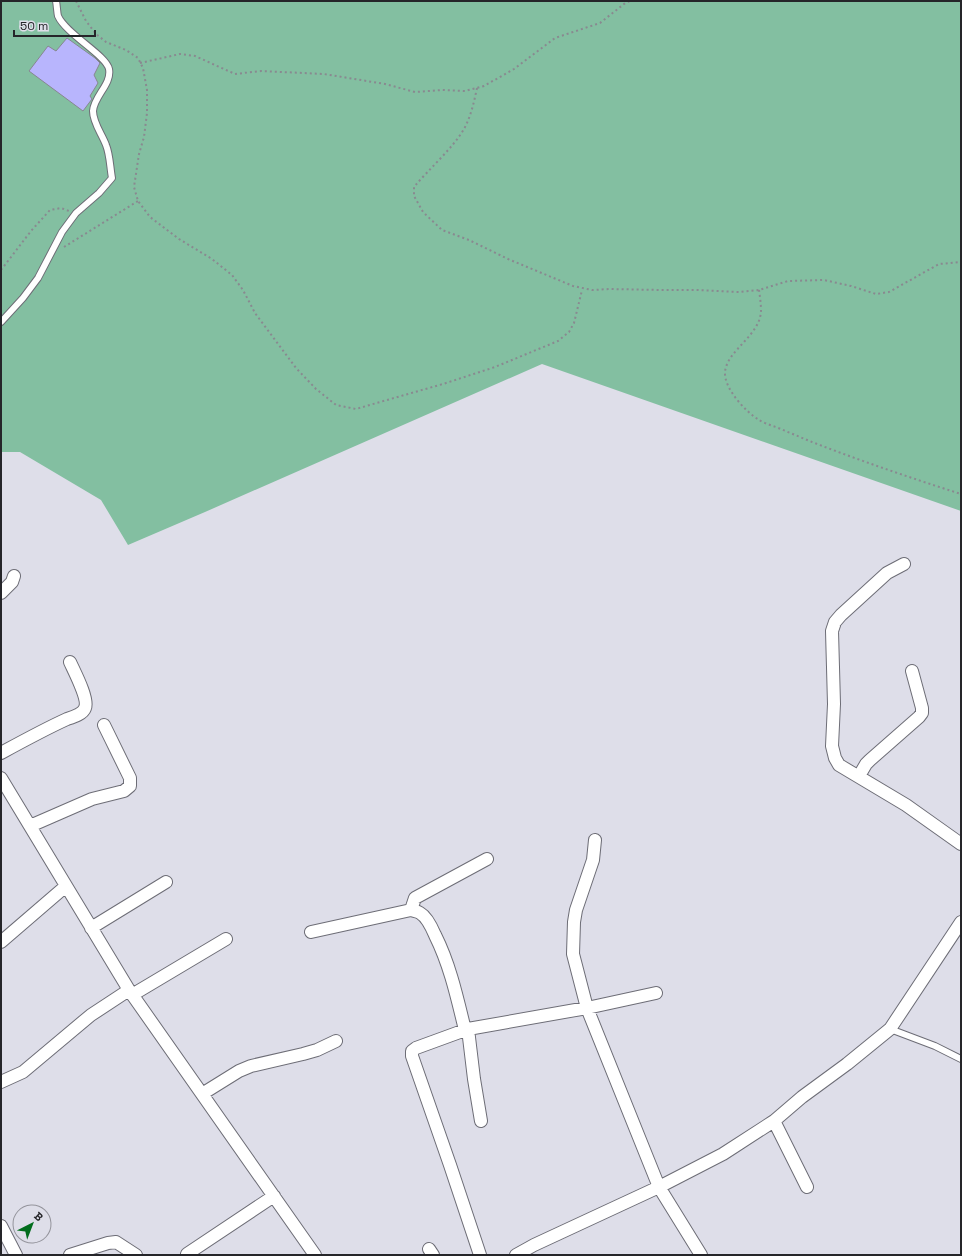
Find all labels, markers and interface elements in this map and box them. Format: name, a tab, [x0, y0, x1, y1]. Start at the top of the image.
scale bar	[14, 12, 95, 38]
text: 50 m	[20, 18, 48, 34]
north arrow	[12, 1204, 52, 1244]
text: B	[31, 1209, 46, 1224]

